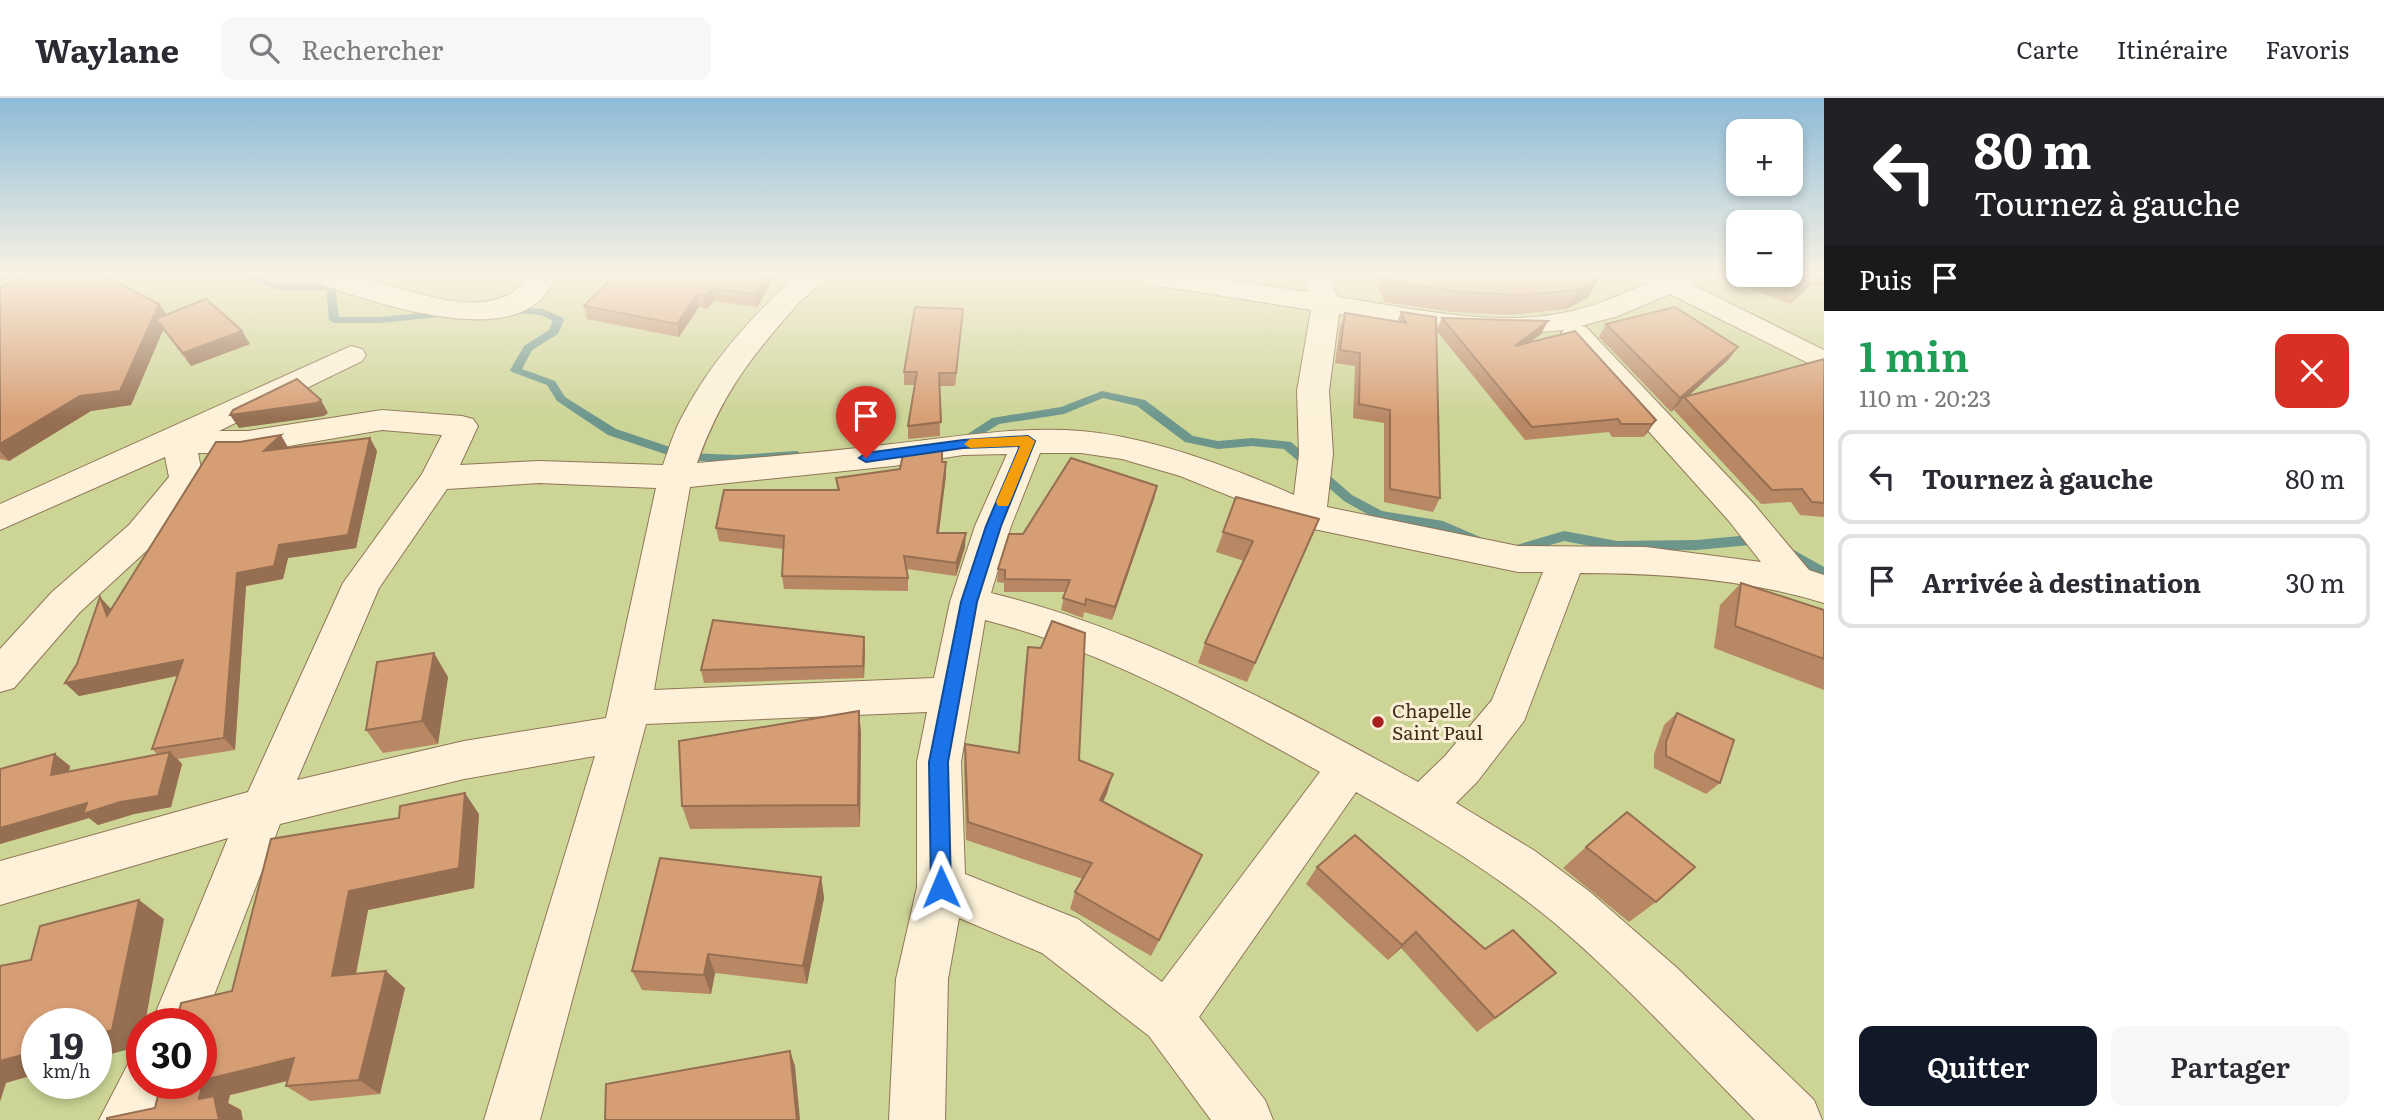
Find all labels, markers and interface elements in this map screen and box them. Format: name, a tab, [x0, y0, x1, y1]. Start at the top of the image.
search box	[221, 17, 711, 80]
text: Waylane	[35, 24, 179, 73]
icon: search	[245, 29, 283, 67]
text: Rechercher	[301, 29, 443, 68]
text: Carte	[2016, 31, 2079, 66]
text: Itinéraire	[2117, 31, 2228, 66]
text: Favoris	[2266, 31, 2349, 66]
text: 80 m	[1974, 111, 2092, 184]
map controls	[1726, 119, 1803, 287]
button: +	[1726, 119, 1803, 196]
icon: left	[1859, 126, 1950, 217]
text: Tournez à gauche	[1974, 178, 2240, 226]
button: −	[1726, 210, 1803, 287]
text: Puis	[1859, 259, 1912, 298]
icon: arrive	[1926, 259, 1964, 297]
text: 1 min	[1859, 323, 1969, 385]
button: close	[2275, 334, 2349, 408]
text: 110 m · 20:23	[1859, 380, 1991, 414]
pin	[836, 386, 896, 458]
icon: arrive	[847, 397, 885, 435]
icon: left	[1863, 458, 1901, 496]
text: Tournez à gauche	[1922, 458, 2153, 497]
text: 80 m	[2285, 458, 2345, 497]
icon: arrive	[1863, 562, 1901, 600]
text: Arrivée à destination	[1922, 562, 2201, 601]
text: 30 m	[2285, 562, 2345, 601]
place label: Chapelle Saint Paul	[1392, 696, 1483, 746]
marker: Chapelle Saint Paul	[1370, 714, 1386, 730]
position arrow	[904, 850, 978, 924]
speed limit sign: 30	[126, 1008, 217, 1099]
text: 19	[49, 1018, 84, 1070]
button: Quitter	[1859, 1026, 2097, 1106]
button: Partager	[2111, 1026, 2349, 1106]
text: km/h	[43, 1057, 90, 1084]

